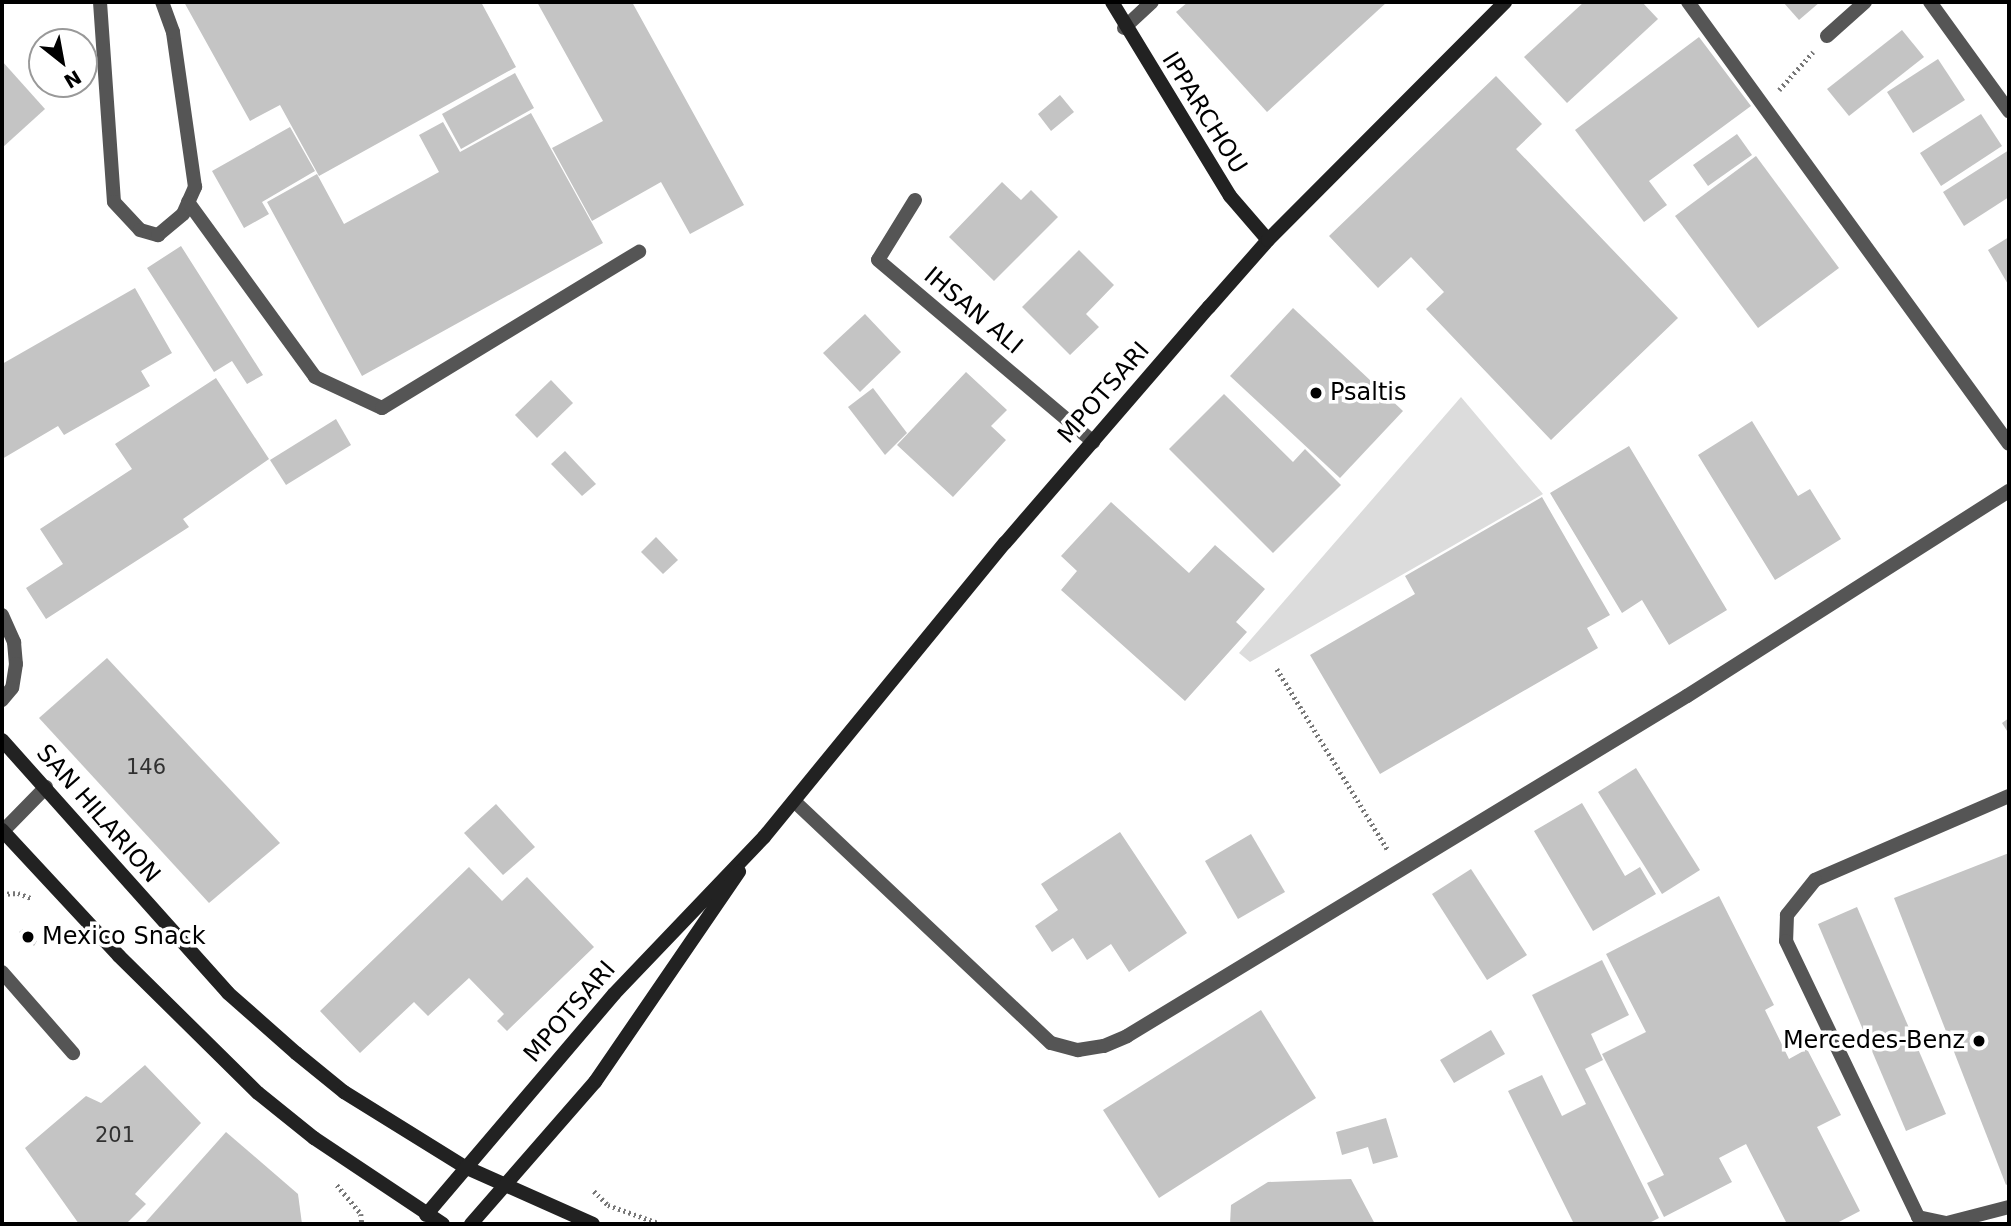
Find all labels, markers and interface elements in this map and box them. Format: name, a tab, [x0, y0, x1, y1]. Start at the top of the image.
north arrow	[28, 28, 98, 98]
street label: IPPARCHOU	[1155, 47, 1253, 179]
text: N	[60, 66, 85, 93]
street label: IHSAN ALI	[918, 262, 1028, 360]
street label: MPOTSARI	[1052, 337, 1156, 449]
place label: Psaltis	[1330, 379, 1407, 407]
marker: Psaltis	[1308, 385, 1324, 401]
street label: SAN HILARION	[30, 739, 166, 889]
house number: 146	[126, 754, 166, 780]
place label: Mexico Snack	[42, 923, 206, 951]
marker: Mexico Snack	[20, 929, 36, 945]
street label: MPOTSARI	[518, 956, 622, 1068]
place label: Mercedes-Benz	[1783, 1027, 1965, 1055]
marker: Mercedes-Benz	[1971, 1033, 1987, 1049]
house number: 201	[95, 1122, 135, 1148]

